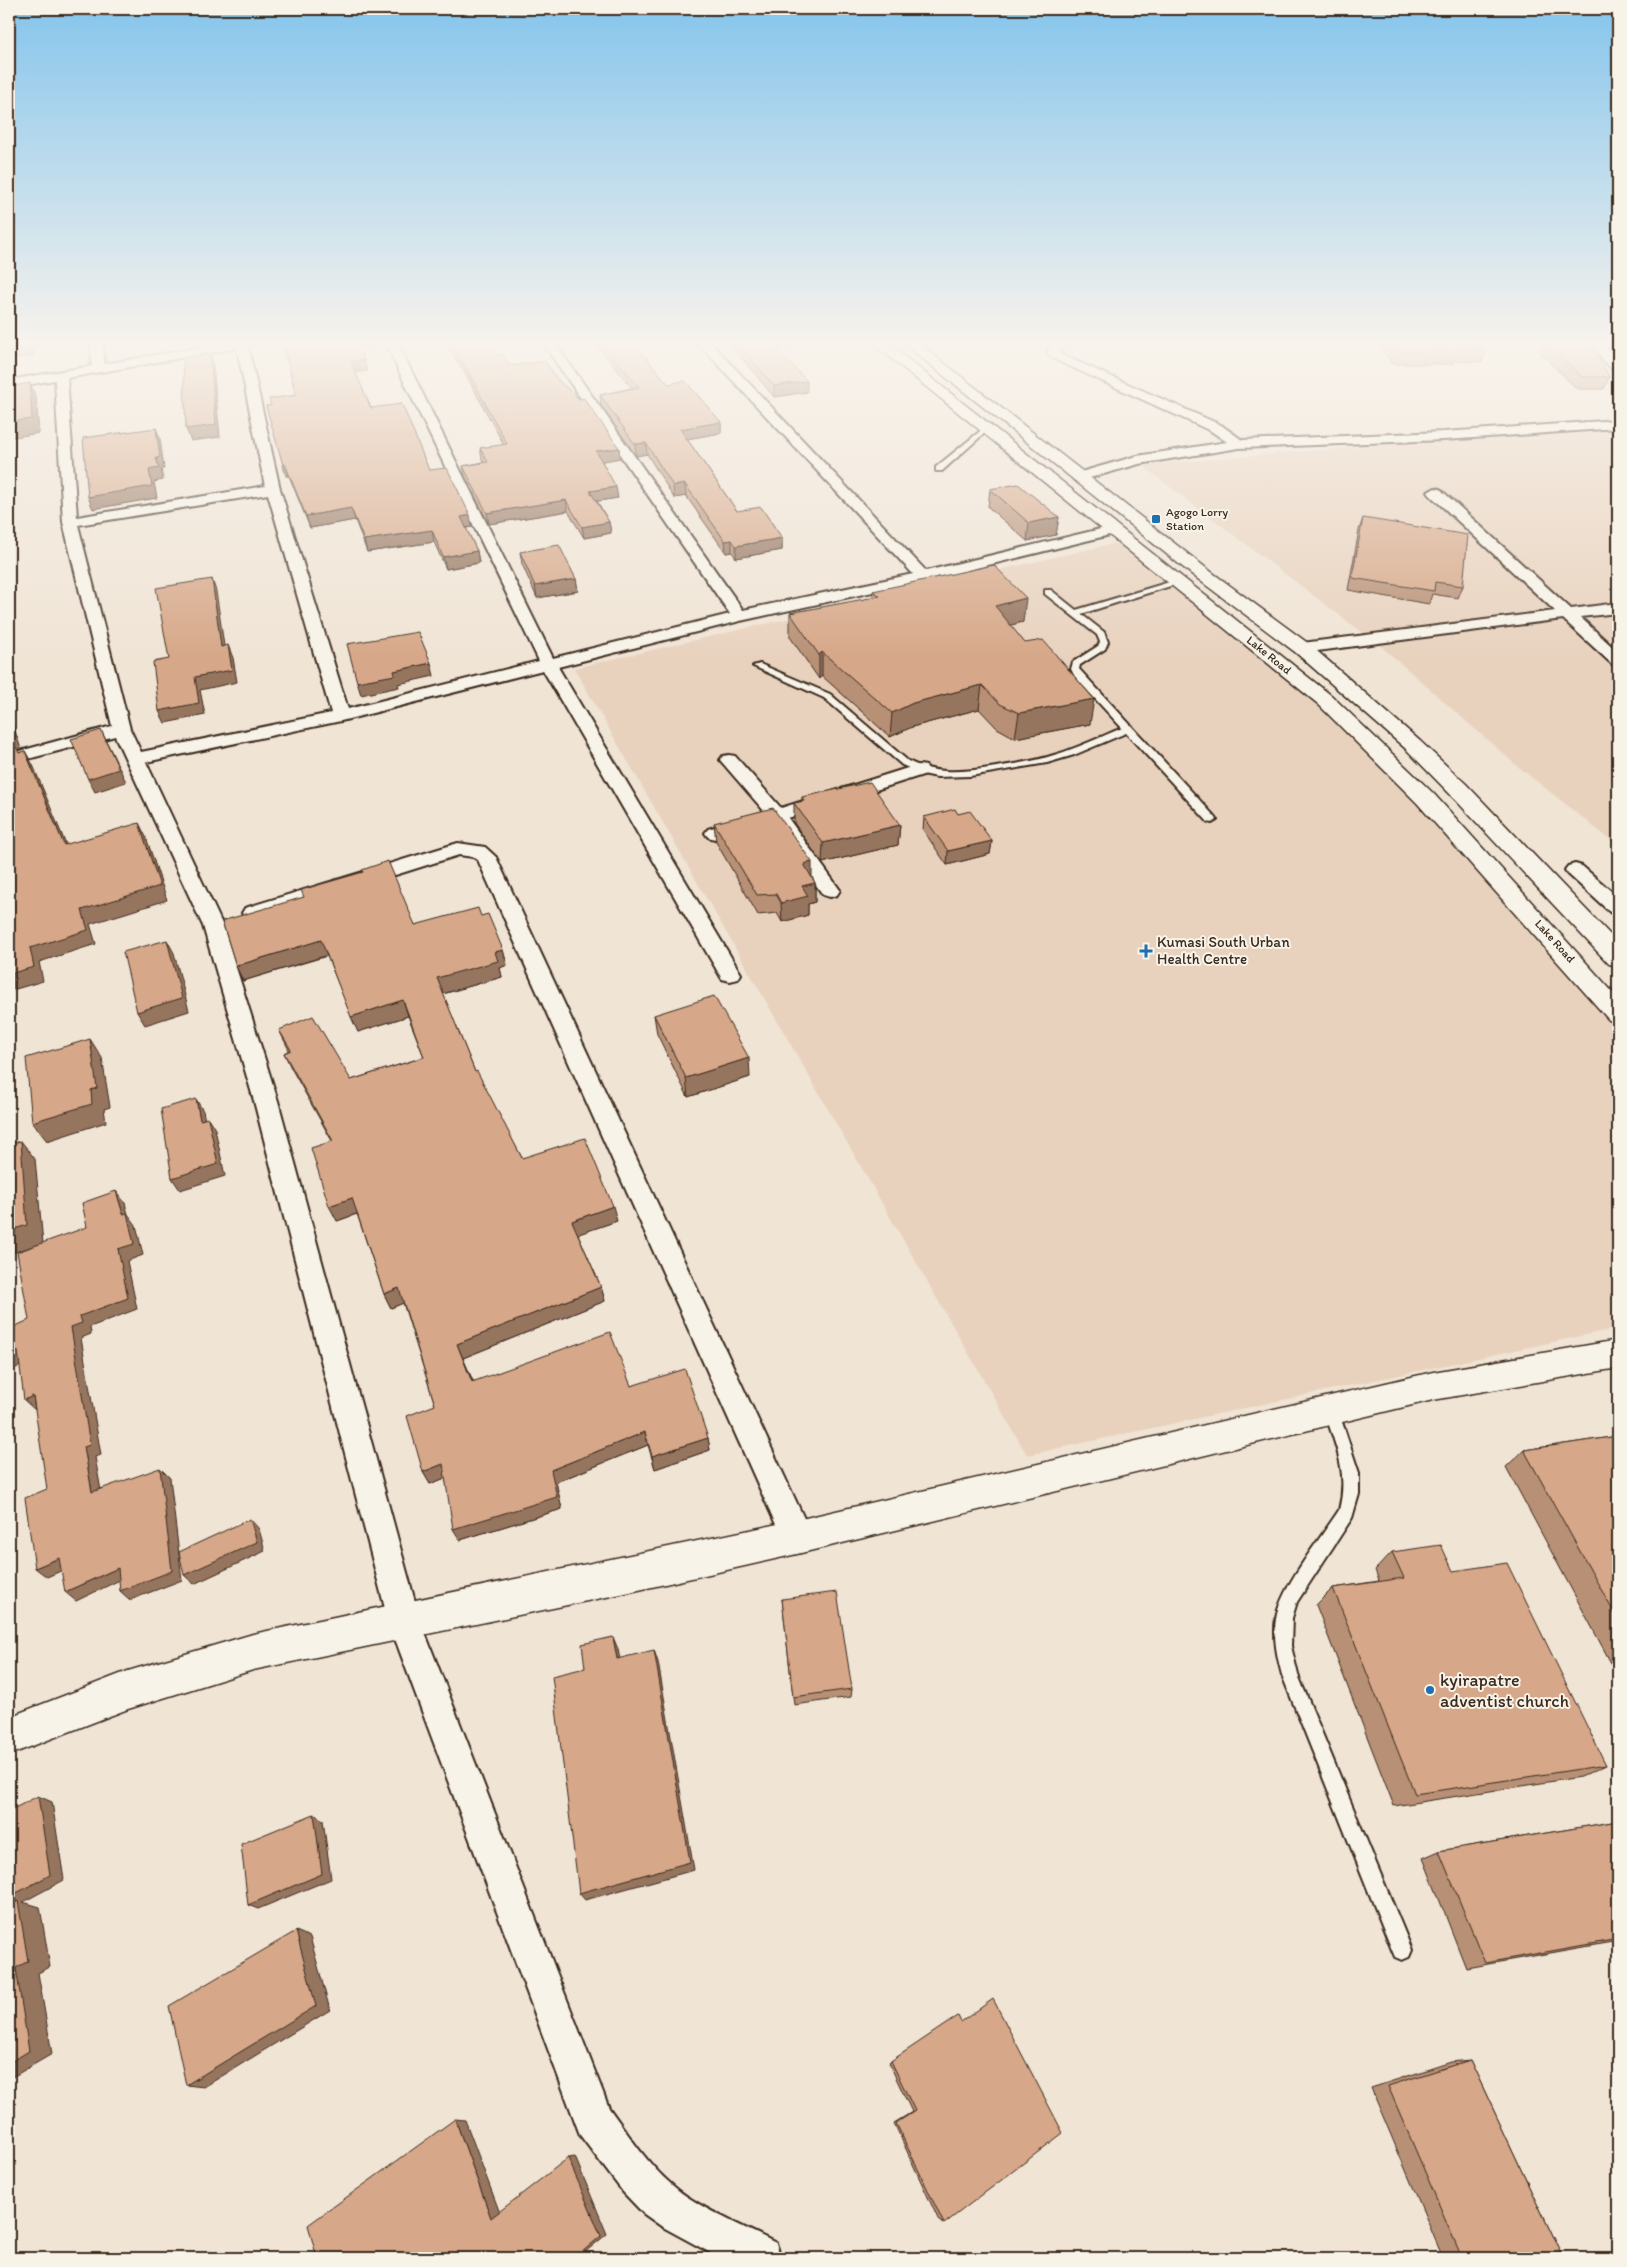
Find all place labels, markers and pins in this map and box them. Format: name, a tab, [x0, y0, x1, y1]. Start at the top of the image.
place label: Agogo Lorry Station	[1166, 505, 1229, 533]
marker: Agogo Lorry Station	[1150, 513, 1162, 525]
place label: Kumasi South Urban Health Centre	[1157, 933, 1290, 968]
marker: Kumasi South Urban Health Centre	[1139, 944, 1153, 958]
place label: kyirapatre adventist church	[1440, 1669, 1569, 1712]
marker: kyirapatre adventist church	[1424, 1684, 1436, 1696]

